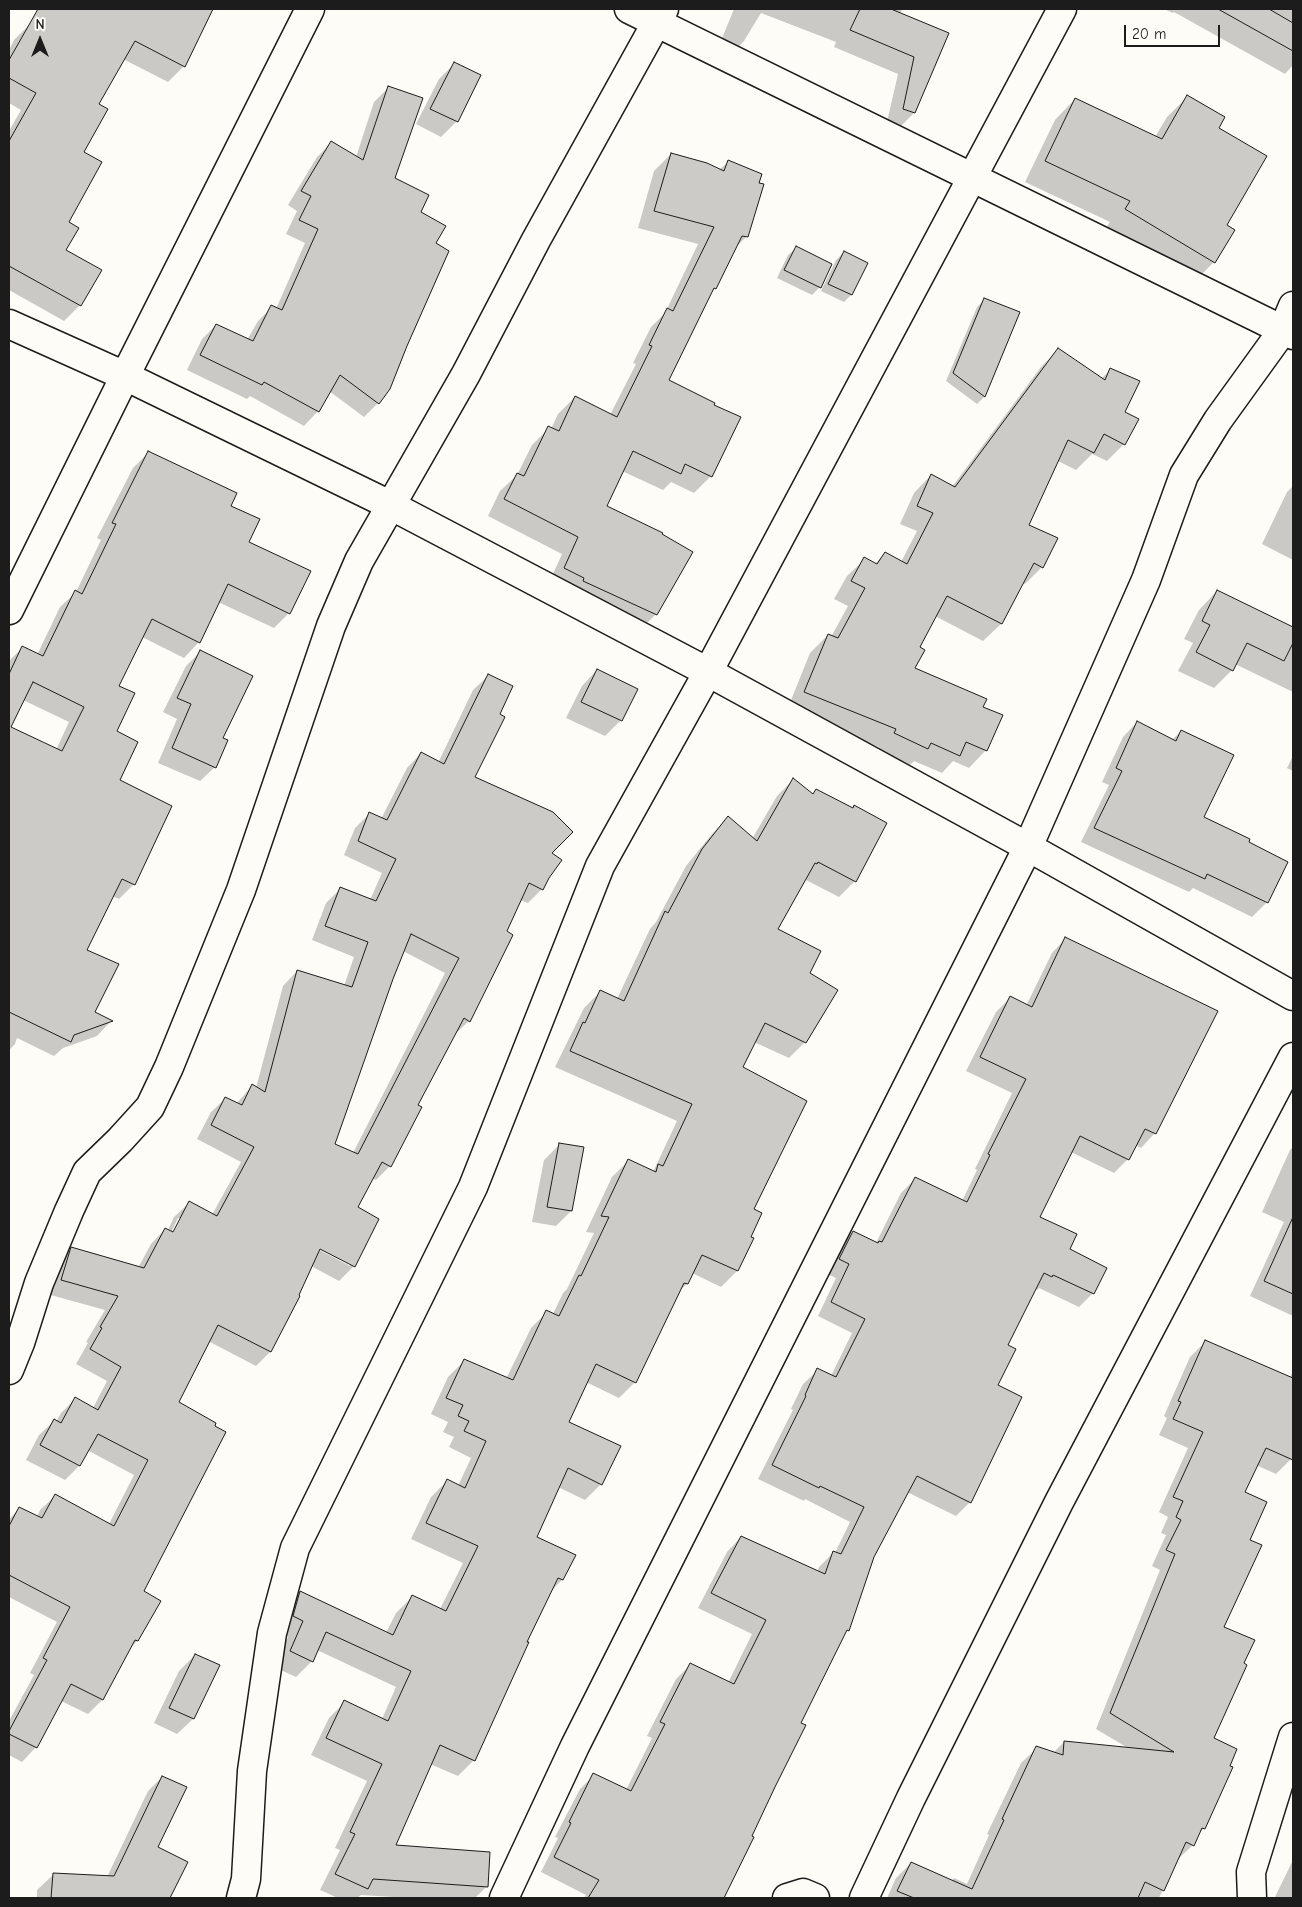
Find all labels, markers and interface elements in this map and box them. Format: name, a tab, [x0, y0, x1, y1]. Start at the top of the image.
north arrow	[15, 15, 65, 65]
scale bar	[1127, 15, 1223, 47]
text: N	[35, 16, 45, 33]
text: 20 m	[1132, 25, 1166, 43]

